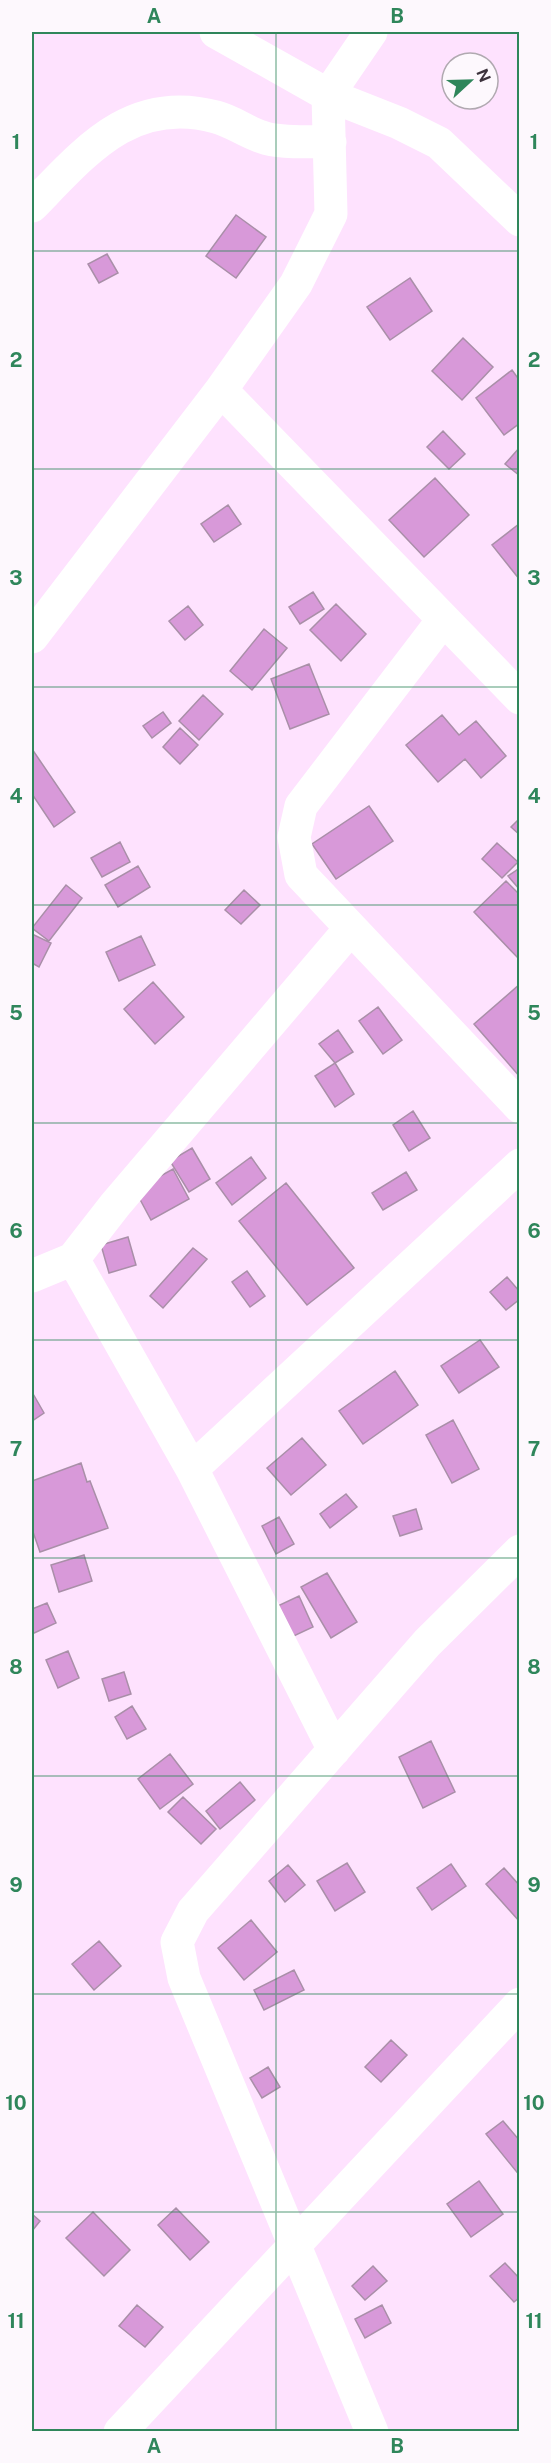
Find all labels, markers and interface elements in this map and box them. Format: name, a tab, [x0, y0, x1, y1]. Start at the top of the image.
text: A	[147, 4, 161, 28]
text: B	[390, 4, 404, 28]
north arrow	[440, 51, 500, 111]
text: N	[472, 66, 495, 85]
text: 1	[12, 130, 20, 154]
text: 1	[530, 130, 538, 154]
text: 2	[10, 348, 22, 372]
text: 2	[528, 348, 540, 372]
text: 3	[9, 566, 23, 590]
text: 3	[527, 566, 541, 590]
text: 4	[9, 784, 23, 808]
text: 4	[527, 784, 541, 808]
text: 5	[9, 1001, 23, 1025]
text: 5	[527, 1001, 541, 1025]
text: 6	[9, 1219, 23, 1243]
text: 6	[527, 1219, 541, 1243]
text: 7	[10, 1437, 22, 1461]
text: 7	[528, 1437, 540, 1461]
text: 8	[9, 1655, 23, 1679]
text: 8	[527, 1655, 541, 1679]
text: 9	[9, 1873, 23, 1897]
text: 9	[527, 1873, 541, 1897]
text: 10	[5, 2091, 27, 2115]
text: 10	[523, 2091, 545, 2115]
text: 11	[7, 2309, 25, 2333]
text: 11	[525, 2309, 543, 2333]
text: A	[147, 2434, 161, 2458]
text: B	[390, 2434, 404, 2458]

